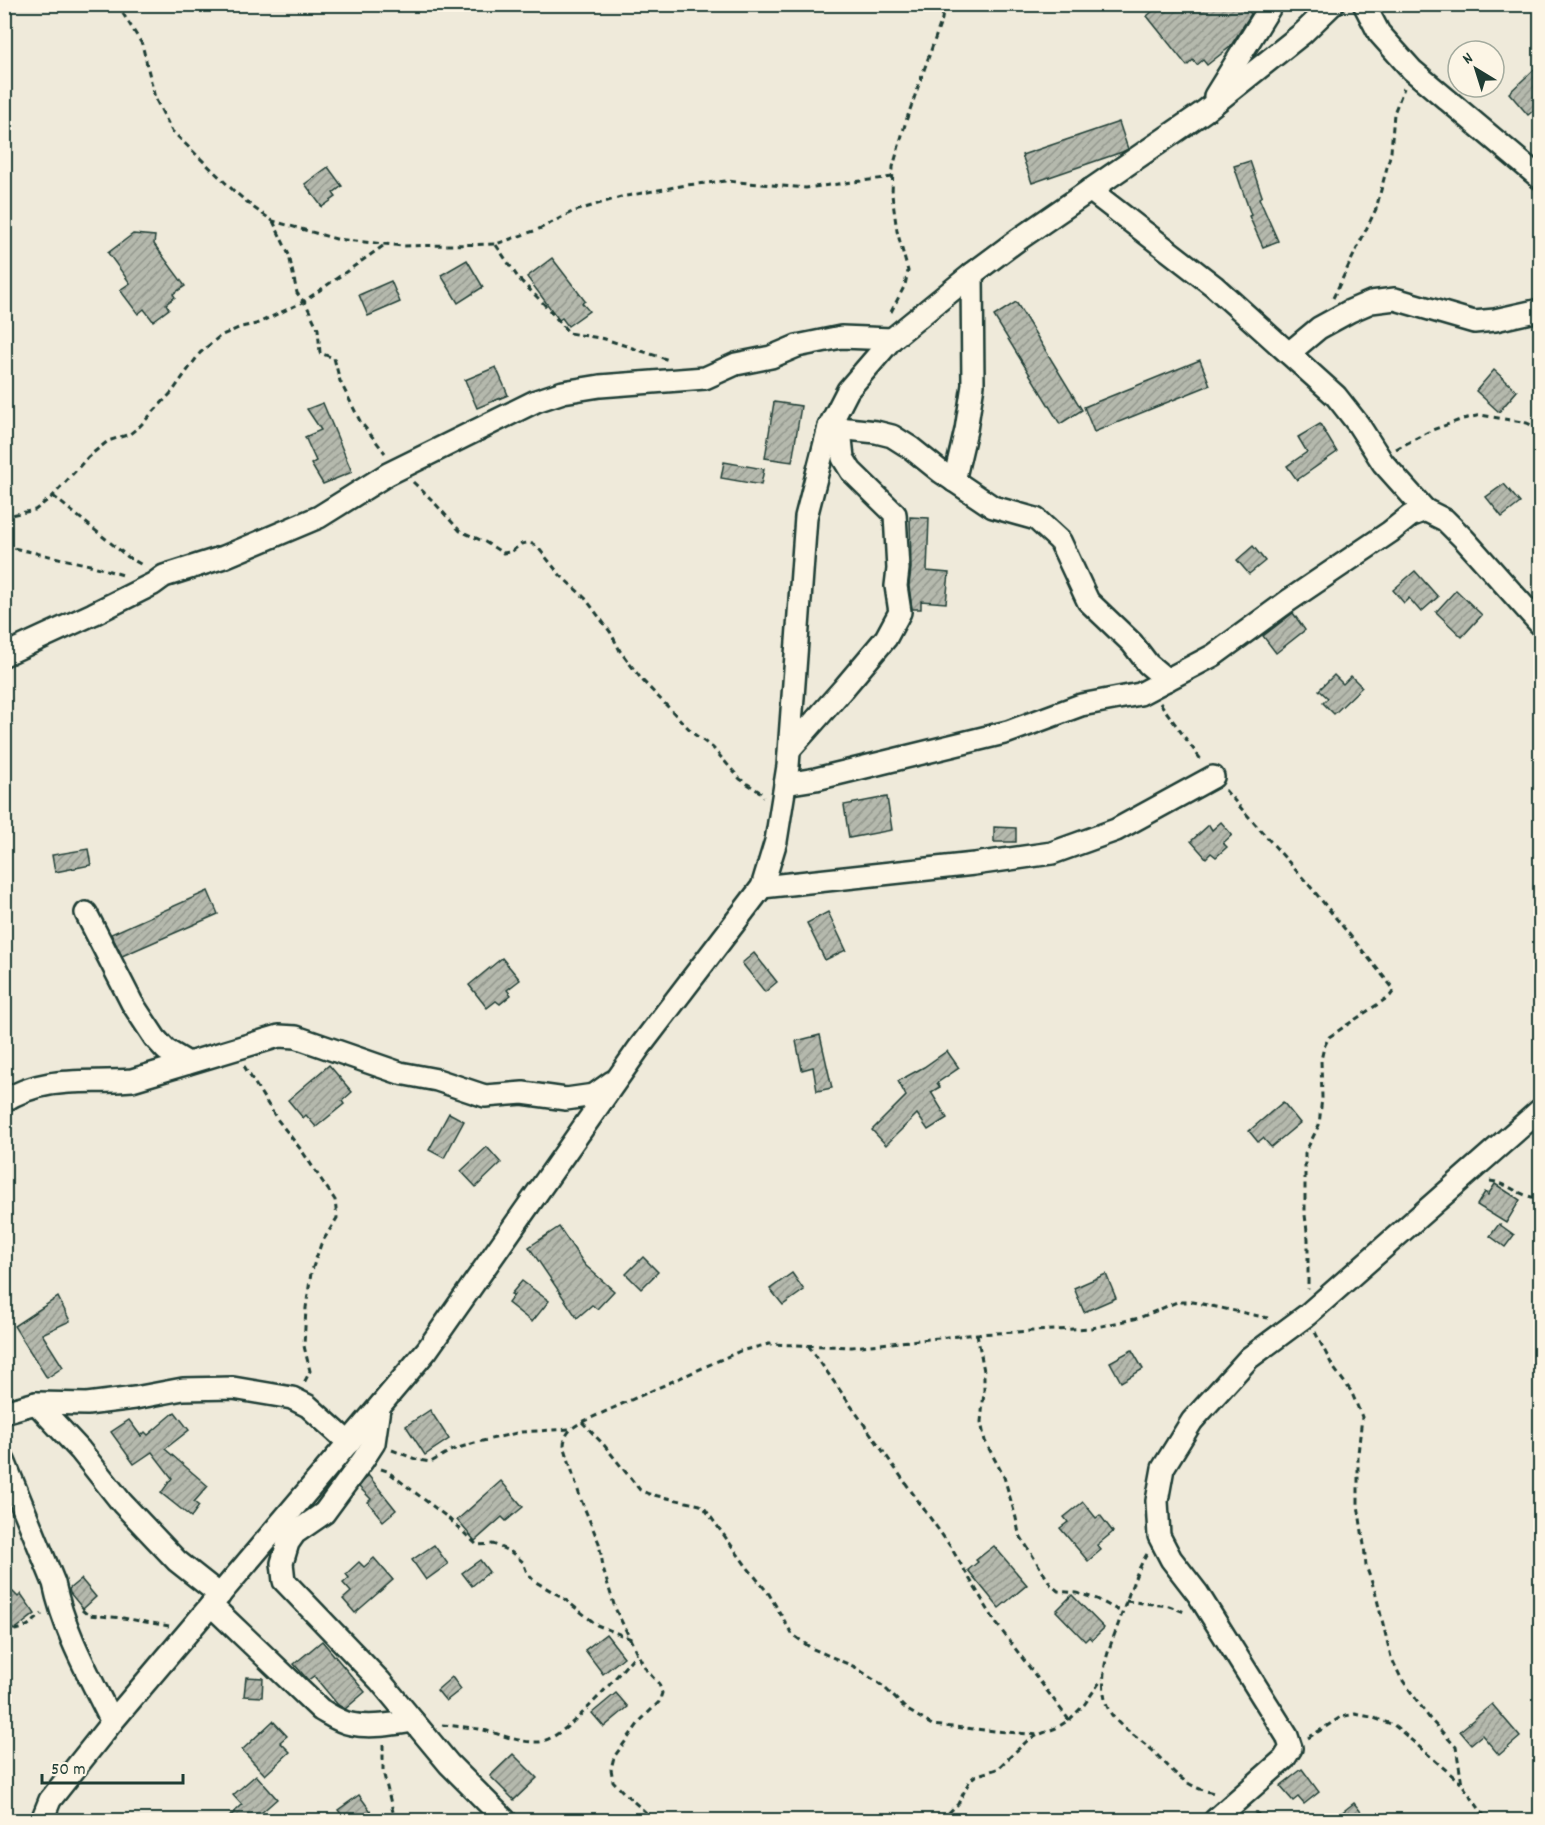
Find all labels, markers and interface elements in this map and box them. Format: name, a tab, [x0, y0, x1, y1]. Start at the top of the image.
north arrow	[1446, 39, 1506, 99]
text: N	[1458, 48, 1479, 71]
scale bar	[42, 1747, 183, 1785]
text: 50 m	[51, 1758, 86, 1783]

